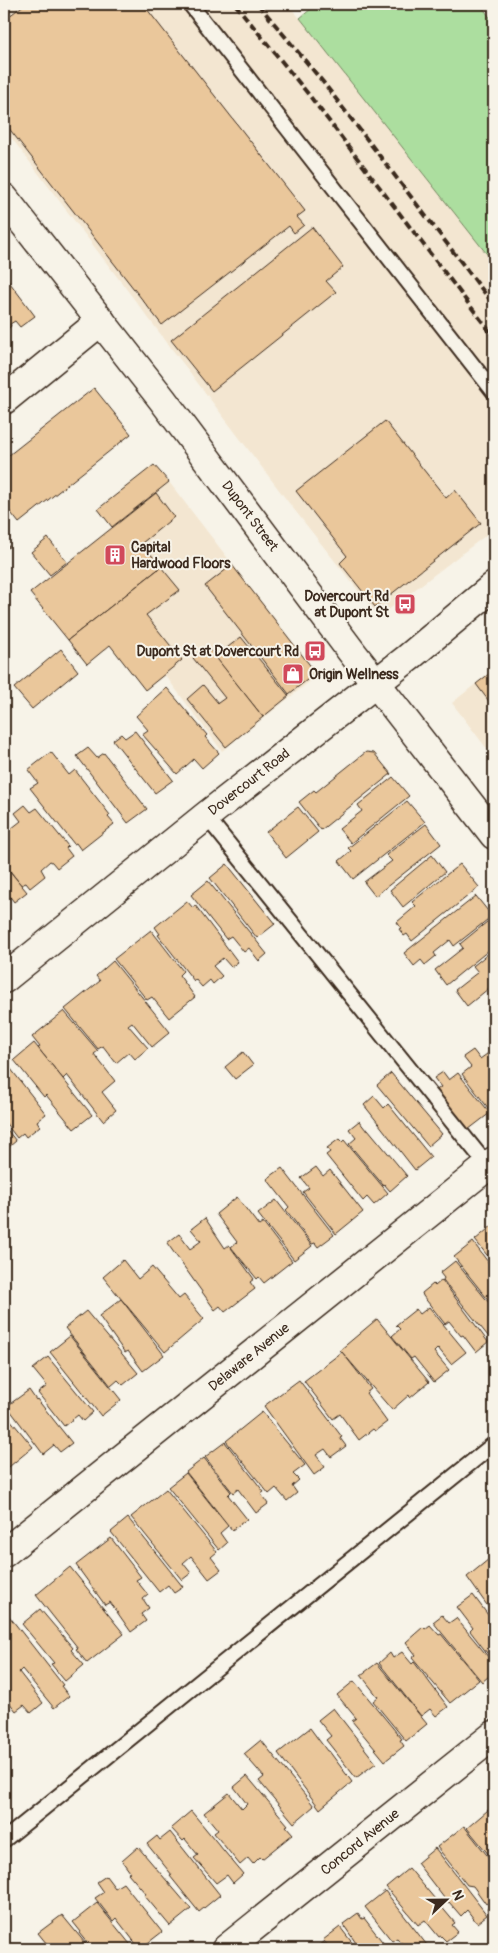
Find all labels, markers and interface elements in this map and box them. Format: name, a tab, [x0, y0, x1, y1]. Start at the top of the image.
street label: Dupont Street	[218, 477, 282, 555]
place label: Capital Hardwood Floors	[131, 539, 231, 572]
building icon: Capital Hardwood Floors	[103, 543, 127, 567]
place label: Dovercourt Rd at Dupont St	[304, 588, 389, 621]
bus stop icon: Dovercourt Rd at Dupont St	[393, 592, 417, 616]
bus stop icon: Dupont St at Dovercourt Rd	[303, 639, 327, 663]
place label: Dupont St at Dovercourt Rd	[137, 643, 299, 660]
shop icon: Origin Wellness	[281, 662, 305, 686]
place label: Origin Wellness	[309, 666, 399, 683]
street label: Dovercourt Road	[205, 745, 293, 819]
street label: Delaware Avenue	[205, 1319, 293, 1395]
street label: Concord Avenue	[317, 1805, 403, 1879]
north arrow	[420, 1876, 470, 1926]
text: N	[448, 1888, 467, 1903]

